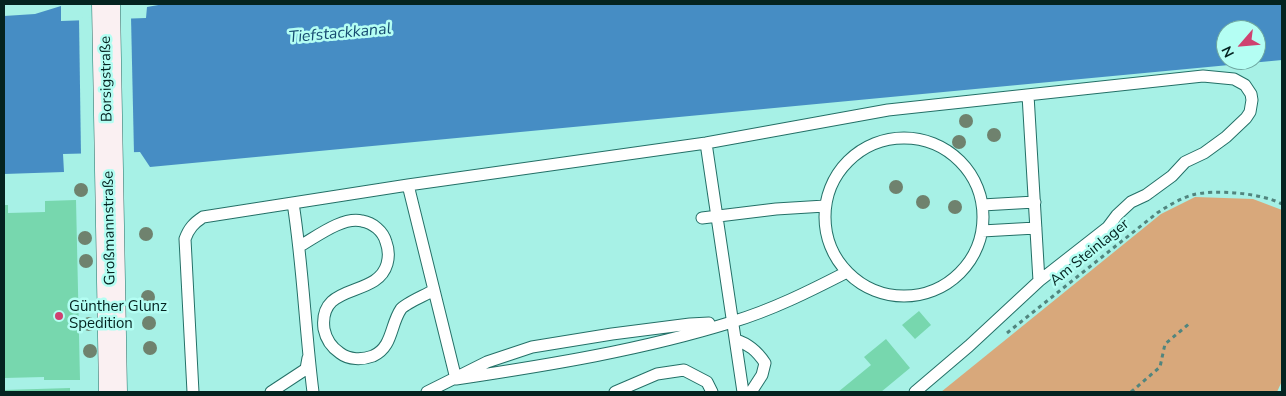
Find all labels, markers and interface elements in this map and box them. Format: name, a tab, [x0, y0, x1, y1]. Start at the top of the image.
water label: Tiefstackkanal	[288, 20, 392, 48]
north arrow	[1216, 20, 1266, 70]
street label: Borsigstraße	[97, 36, 117, 122]
text: N	[1217, 43, 1239, 61]
street label: Großmannstraße	[100, 171, 120, 285]
street label: Am Steinlager	[1047, 216, 1133, 290]
place label: Günther Glunz Spedition	[69, 298, 167, 333]
marker: Günther Glunz Spedition	[53, 310, 65, 322]

